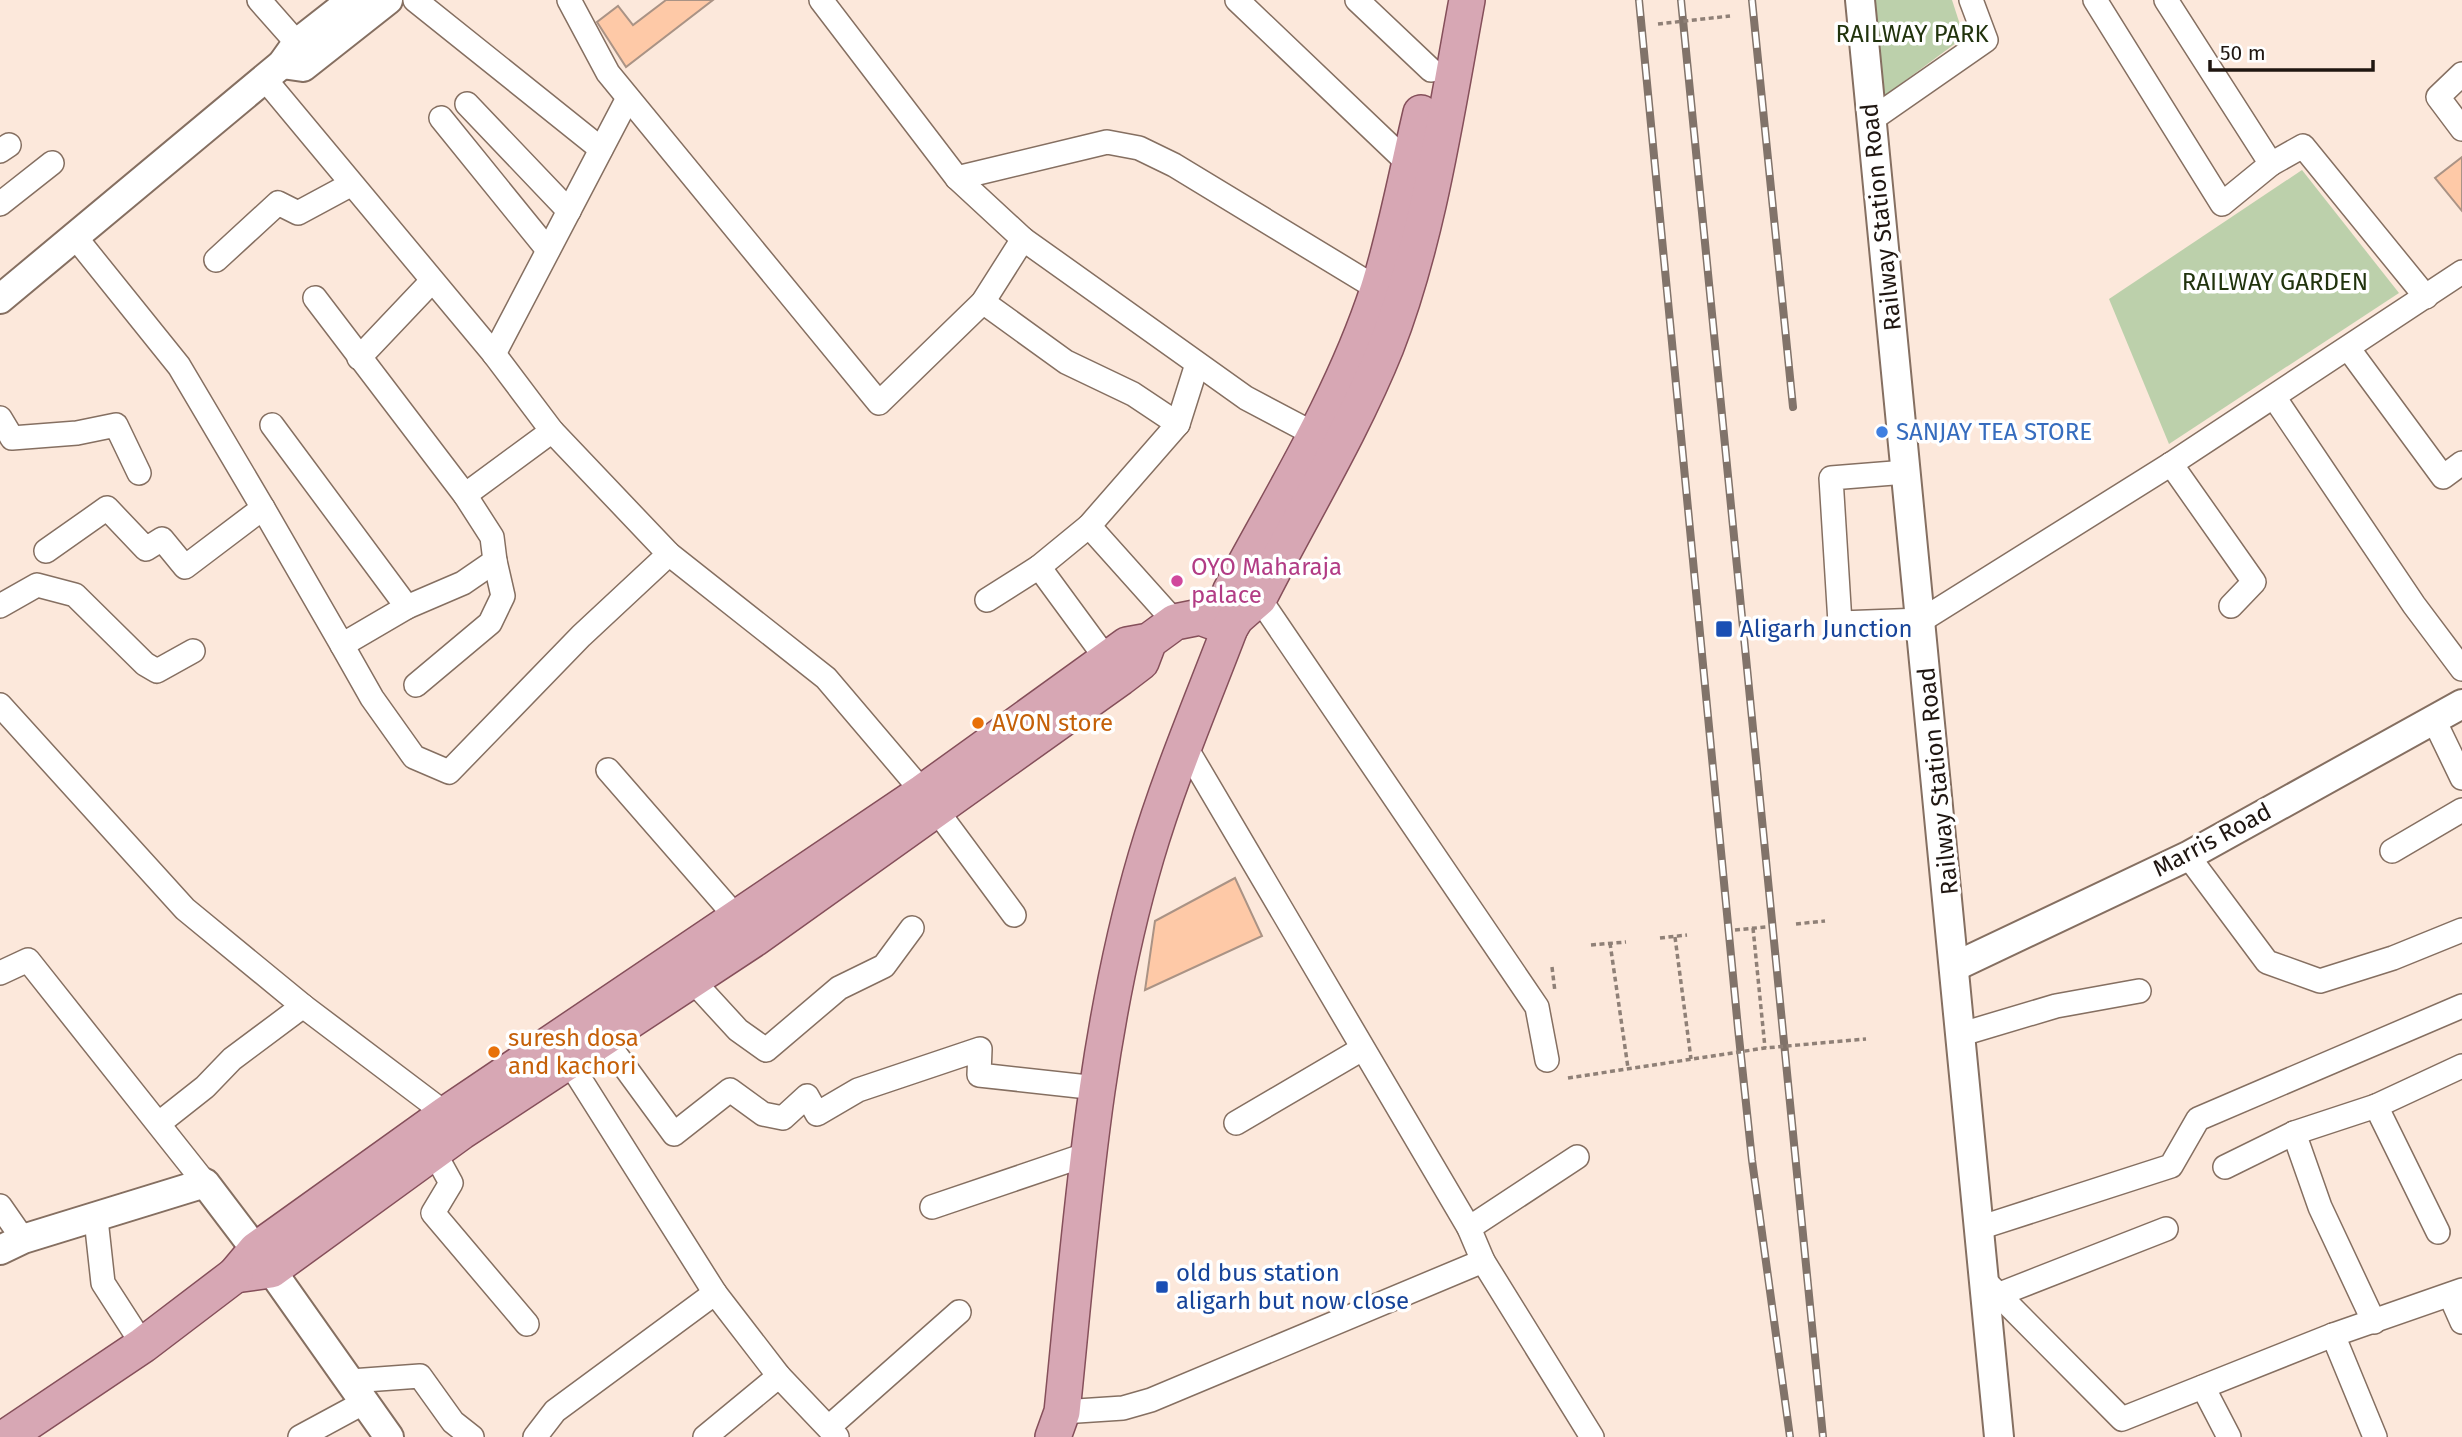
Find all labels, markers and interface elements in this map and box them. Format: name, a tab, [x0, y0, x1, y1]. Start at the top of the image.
park label: RAILWAY PARK	[1835, 20, 1989, 48]
scale bar	[2210, 28, 2373, 72]
text: 50 m	[2220, 40, 2266, 66]
street label: Railway Station Road	[1855, 102, 1907, 332]
park label: RAILWAY GARDEN	[2182, 268, 2368, 296]
place label: SANJAY TEA STORE	[1896, 418, 2092, 446]
marker: SANJAY TEA STORE	[1874, 424, 1890, 440]
place label: OYO Maharaja palace	[1191, 553, 1342, 609]
marker: OYO Maharaja palace	[1169, 573, 1185, 589]
place label: Aligarh Junction	[1740, 615, 1913, 643]
marker: Aligarh Junction	[1714, 619, 1734, 639]
street label: Railway Station Road	[1912, 666, 1964, 896]
place label: AVON store	[992, 709, 1113, 737]
marker: AVON store	[970, 715, 986, 731]
street label: Marris Road	[2148, 797, 2276, 883]
place label: suresh dosa and kachori	[508, 1024, 639, 1080]
marker: suresh dosa and kachori	[486, 1044, 502, 1060]
place label: old bus station aligarh but now close	[1176, 1259, 1409, 1315]
marker: old bus station aligarh but now close	[1154, 1279, 1170, 1295]

